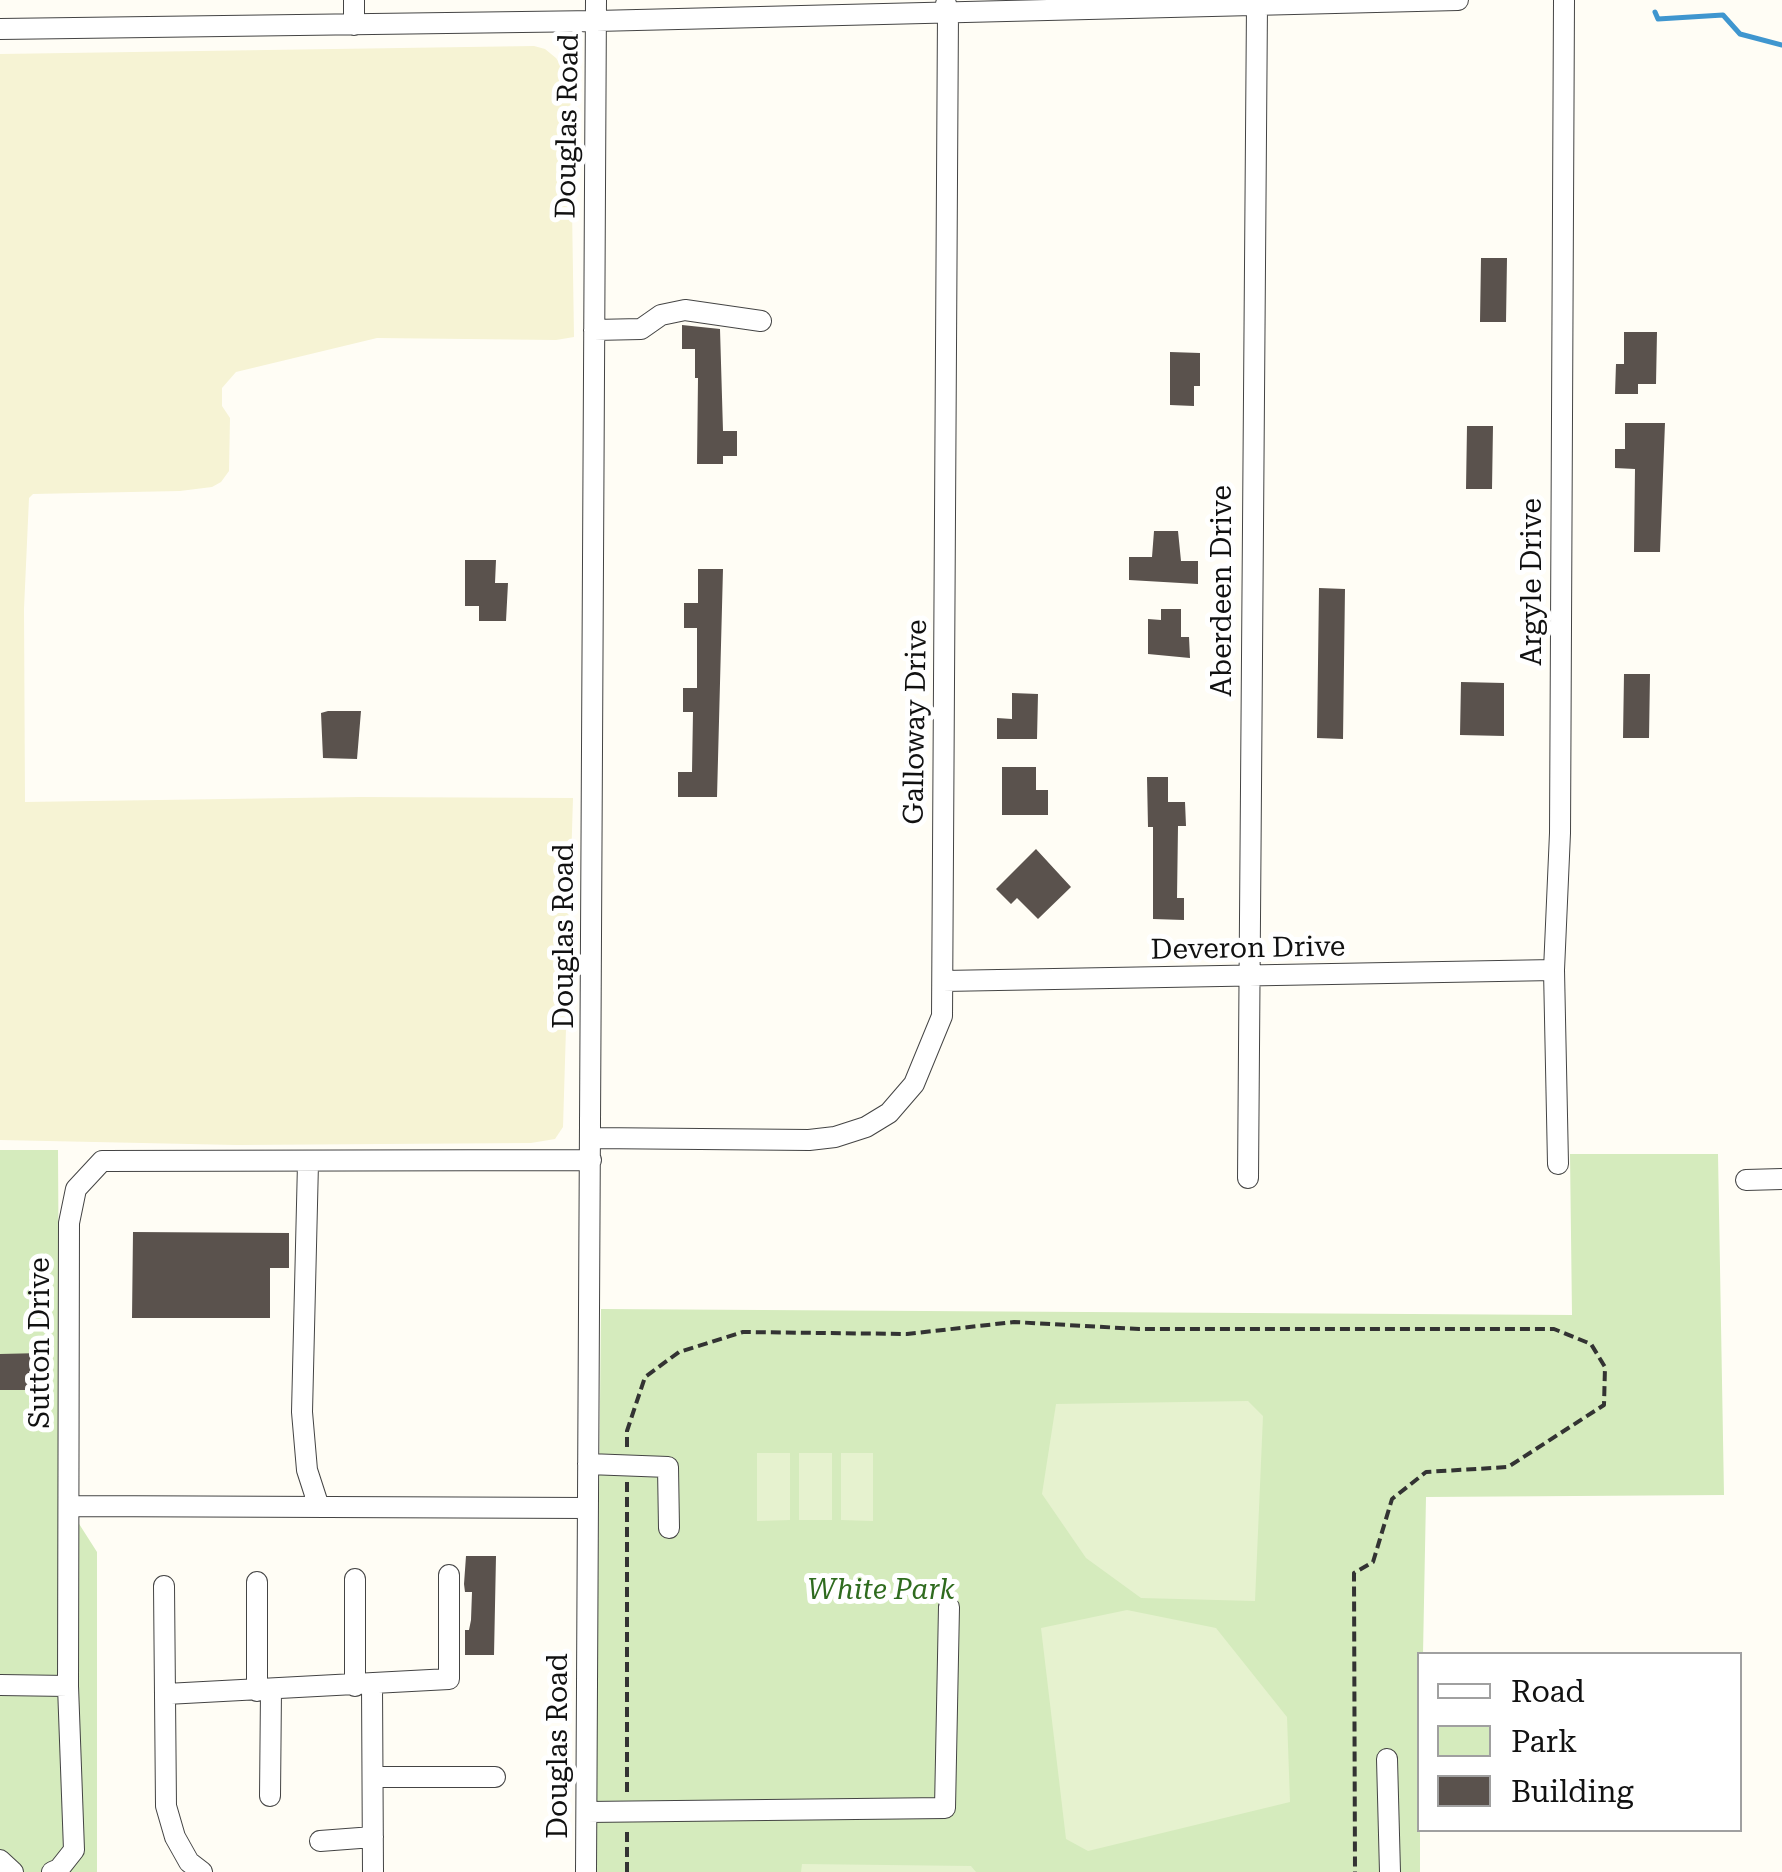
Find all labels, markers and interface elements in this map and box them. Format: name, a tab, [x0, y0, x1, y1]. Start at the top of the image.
street label: Douglas Road	[550, 33, 586, 219]
street label: Aberdeen Drive	[1206, 485, 1240, 697]
street label: Argyle Drive	[1516, 498, 1550, 666]
street label: Galloway Drive	[897, 619, 935, 825]
street label: Douglas Road	[548, 843, 582, 1029]
street label: Deveron Drive	[1150, 931, 1346, 967]
street label: Sutton Drive	[24, 1257, 58, 1429]
park label: White Park	[807, 1574, 955, 1608]
legend	[1417, 1652, 1742, 1832]
street label: Douglas Road	[542, 1653, 576, 1839]
text: Road	[1511, 1674, 1585, 1709]
text: Park	[1511, 1724, 1577, 1759]
text: Building	[1511, 1774, 1634, 1809]

